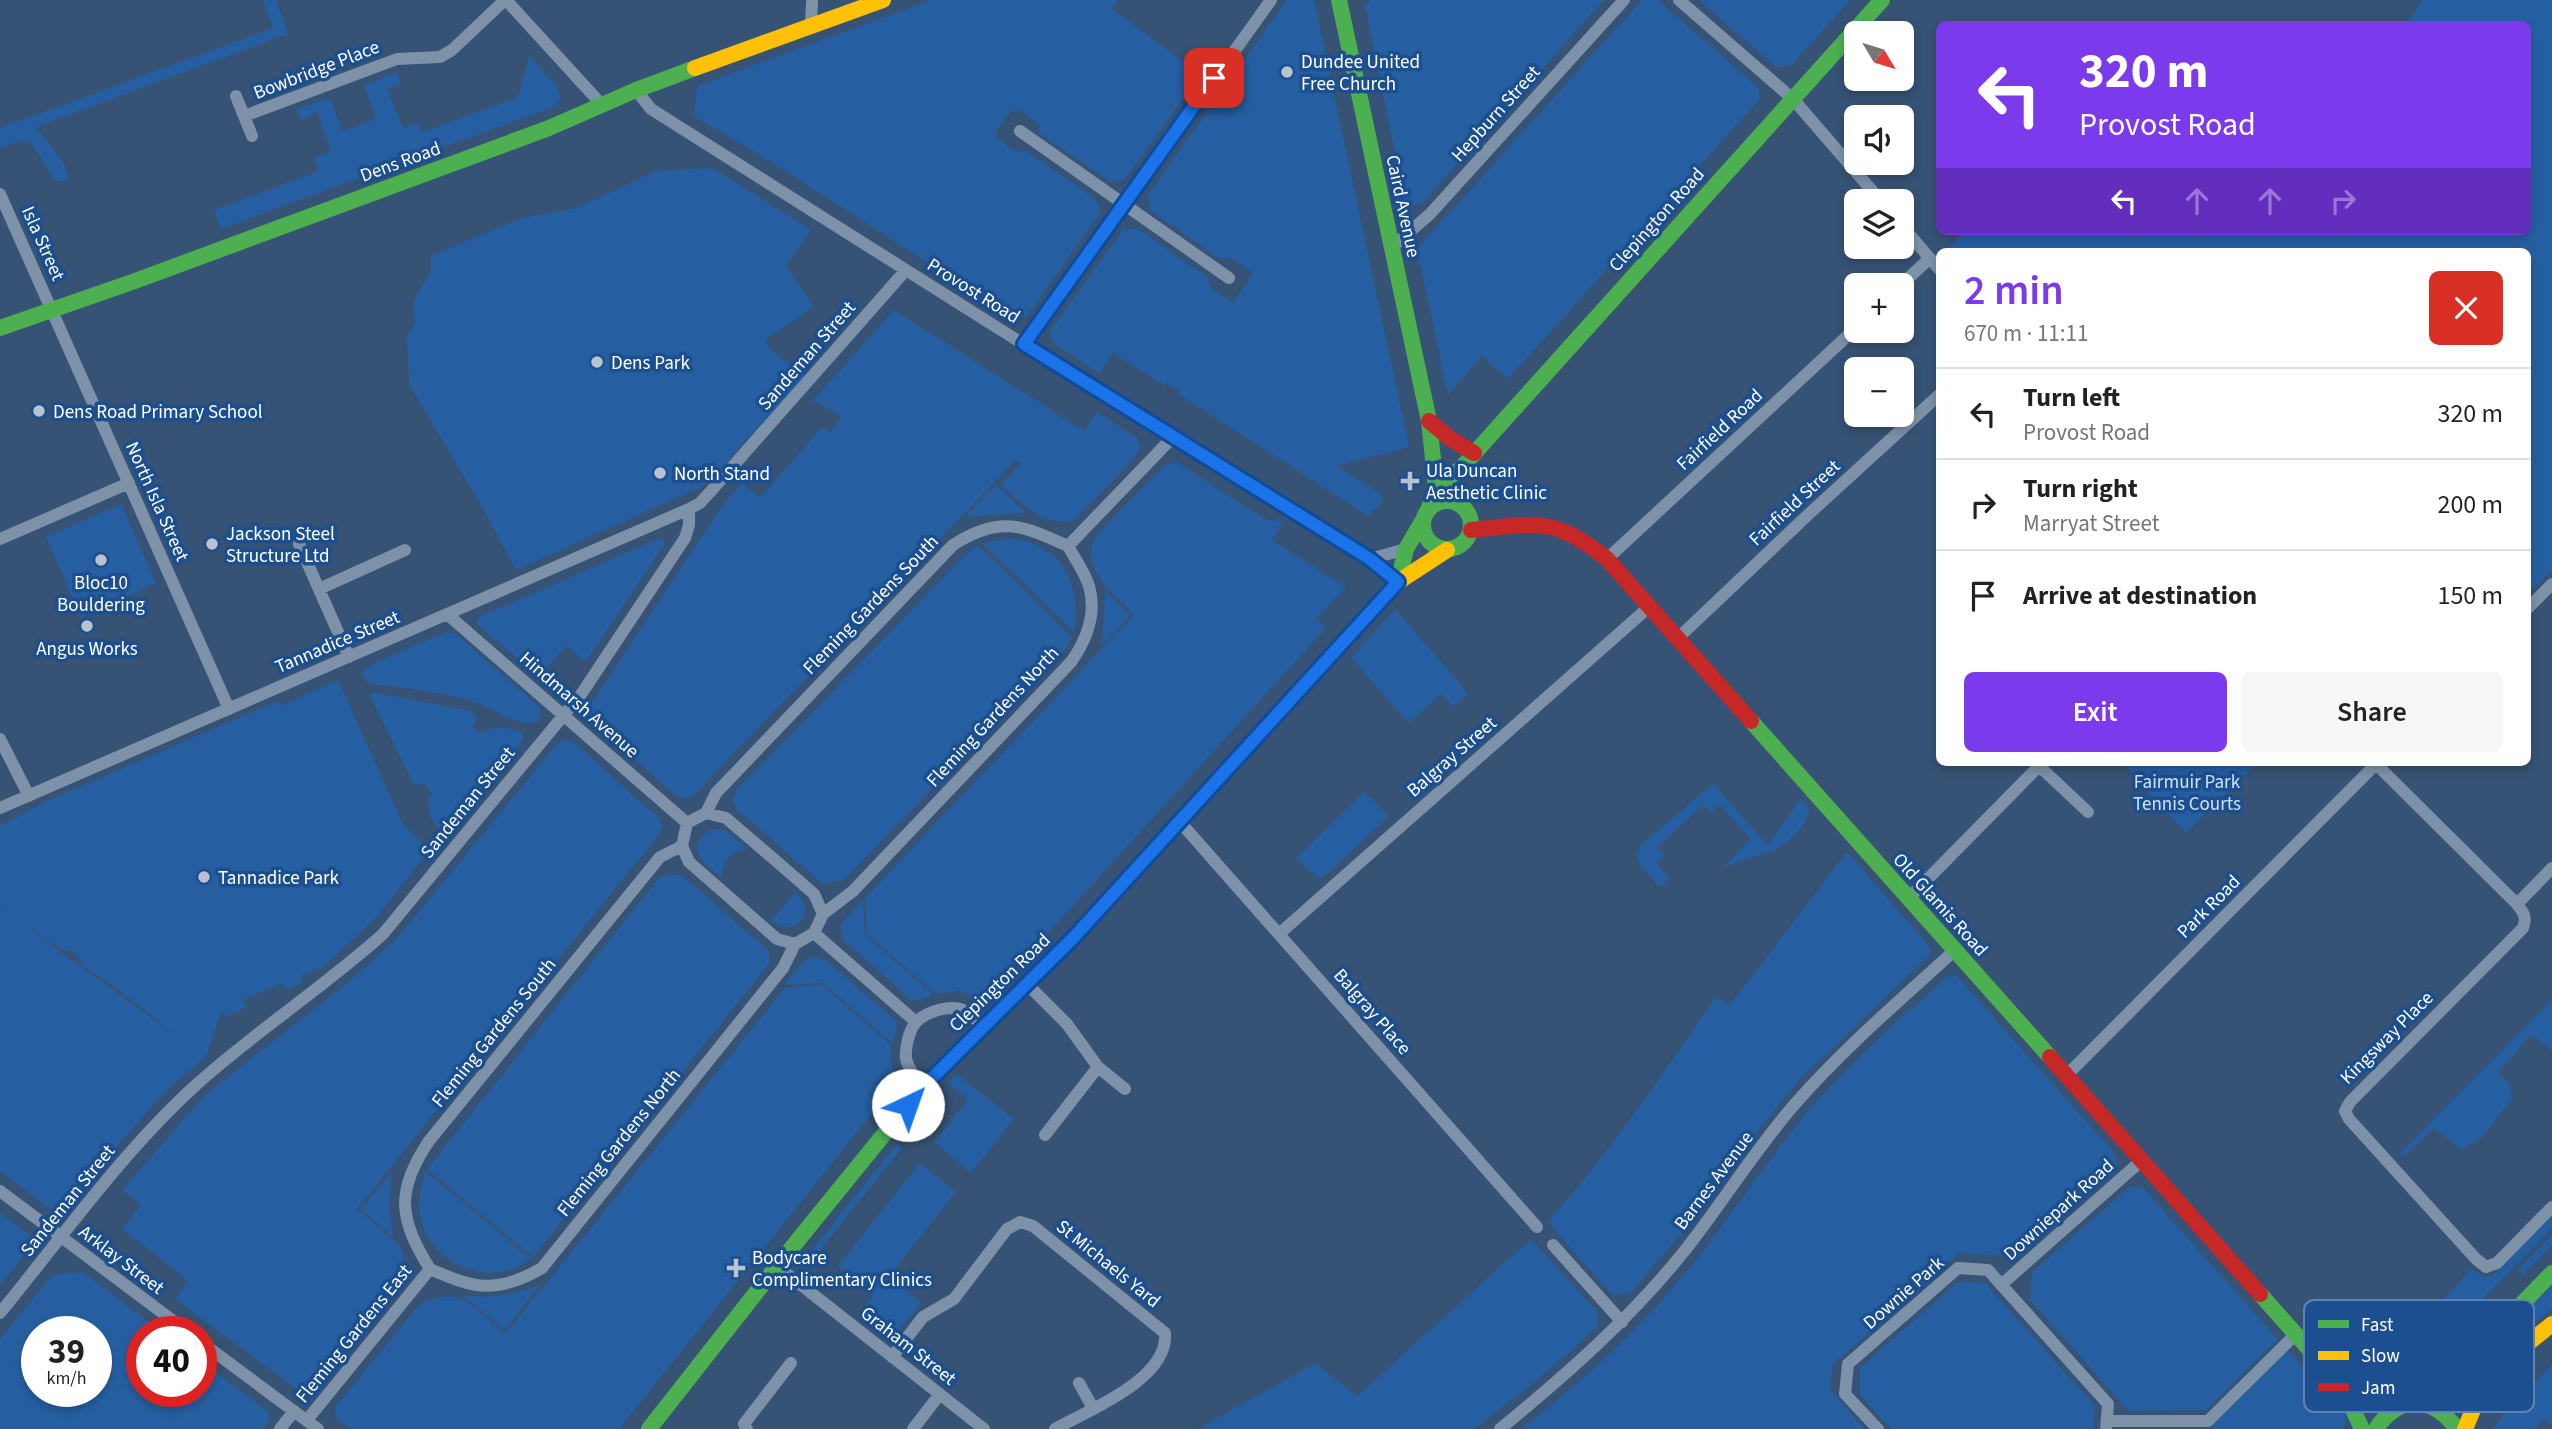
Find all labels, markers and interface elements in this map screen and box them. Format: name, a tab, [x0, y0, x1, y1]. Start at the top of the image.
north arrow	[1844, 21, 1914, 91]
map controls	[1844, 21, 1914, 427]
street label: Bowbridge Place	[250, 34, 383, 107]
text: 320 m	[2079, 37, 2208, 107]
pin	[1184, 48, 1244, 108]
place label: Dundee United Free Church	[1301, 49, 1420, 98]
icon: left	[1964, 49, 2055, 140]
icon: arrive	[1195, 59, 1233, 97]
street label: Hepburn Street	[1445, 59, 1547, 168]
marker: Dundee United Free Church	[1279, 64, 1295, 80]
text: Provost Road	[2079, 102, 2256, 148]
button: sound	[1844, 105, 1914, 175]
street label: Dens Road	[356, 135, 445, 189]
street label: Caird Avenue	[1378, 152, 1427, 260]
street label: Clepington Road	[1603, 162, 1711, 278]
icon: left	[2105, 182, 2143, 220]
icon: ahead	[2178, 182, 2216, 220]
icon: ahead	[2251, 182, 2289, 220]
icon: right	[2324, 182, 2362, 220]
button: layers	[1844, 189, 1914, 259]
street label: Isla Street	[14, 202, 71, 286]
street label: Provost Road	[922, 252, 1025, 331]
text: 2 min	[1964, 261, 2064, 321]
button: close	[2429, 271, 2503, 345]
button: +	[1844, 273, 1914, 343]
street label: Sandeman Street	[752, 295, 863, 417]
text: 670 m · 11:11	[1964, 317, 2088, 350]
place label: Dens Park	[611, 350, 690, 377]
marker: Dens Park	[589, 354, 605, 370]
button: −	[1844, 357, 1914, 427]
text: Turn left	[2023, 379, 2120, 416]
street label: Fairfield Road	[1671, 383, 1769, 477]
icon: left	[1964, 395, 2002, 433]
text: 320 m	[2437, 395, 2503, 432]
place label: Dens Road Primary School	[53, 399, 263, 426]
marker: Dens Road Primary School	[31, 403, 47, 419]
text: Provost Road	[2023, 416, 2150, 449]
street label: North Isla Street	[118, 437, 195, 566]
street label: Fairfield Street	[1743, 453, 1847, 553]
place label: Ula Duncan Aesthetic Clinic	[1426, 458, 1547, 507]
place label: North Stand	[674, 461, 770, 488]
marker: North Stand	[652, 465, 668, 481]
text: Turn right	[2023, 470, 2138, 507]
marker: Ula Duncan Aesthetic Clinic	[1400, 471, 1420, 491]
icon: right	[1964, 486, 2002, 524]
text: 200 m	[2437, 486, 2503, 523]
text: Marryat Street	[2023, 507, 2159, 540]
place label: Jackson Steel Structure Ltd	[226, 521, 335, 570]
street label: Fleming Gardens South	[797, 529, 945, 681]
marker: Jackson Steel Structure Ltd	[204, 536, 220, 552]
marker: Bloc10 Bouldering	[93, 552, 109, 568]
place label: Bloc10 Bouldering	[57, 570, 145, 619]
icon: arrive	[1964, 577, 2002, 615]
text: Arrive at destination	[2023, 577, 2257, 614]
text: 150 m	[2437, 577, 2503, 614]
street label: Tannadice Street	[271, 604, 405, 681]
marker: Angus Works	[79, 618, 95, 634]
place label: Angus Works	[36, 636, 138, 663]
street label: Fleming Gardens North	[921, 641, 1066, 793]
street label: Hindmarsh Avenue	[513, 646, 645, 765]
button: Exit	[1964, 672, 2227, 752]
button: Share	[2241, 672, 2503, 752]
street label: Balgray Street	[1401, 710, 1503, 804]
street label: Sandeman Street	[414, 741, 522, 865]
park label: Fairmuir Park Tennis Courts	[2133, 769, 2241, 818]
street label: Old Glamis Road	[1886, 847, 1994, 963]
place label: Tannadice Park	[218, 865, 340, 892]
marker: Tannadice Park	[196, 869, 212, 885]
street label: Park Road	[2171, 869, 2247, 945]
street label: Clepington Road	[943, 928, 1057, 1039]
street label: Fleming Gardens South	[425, 952, 563, 1113]
street label: Balgray Place	[1327, 963, 1417, 1061]
street label: Kingsway Place	[2334, 985, 2440, 1091]
street label: Fleming Gardens North	[551, 1063, 687, 1223]
position arrow	[871, 1068, 945, 1142]
street label: Barnes Avenue	[1668, 1126, 1760, 1236]
street label: Sandeman Street	[14, 1139, 122, 1263]
street label: Downiepark Road	[1998, 1153, 2120, 1267]
street label: St Michaels Yard	[1050, 1214, 1166, 1315]
street label: Arklay Street	[73, 1219, 170, 1302]
place label: Bodycare Complimentary Clinics	[752, 1245, 932, 1294]
street label: Downie Park	[1858, 1250, 1951, 1336]
street label: Fleming Gardens East	[290, 1258, 419, 1409]
marker: Bodycare Complimentary Clinics	[726, 1258, 746, 1278]
street label: Graham Street	[855, 1300, 962, 1392]
legend	[2304, 1300, 2534, 1412]
text: Fast	[2361, 1312, 2394, 1339]
speed limit sign: 40	[126, 1316, 217, 1407]
text: 39	[48, 1327, 85, 1377]
text: Slow	[2361, 1343, 2400, 1370]
text: km/h	[47, 1366, 86, 1391]
text: Jam	[2361, 1375, 2395, 1402]

